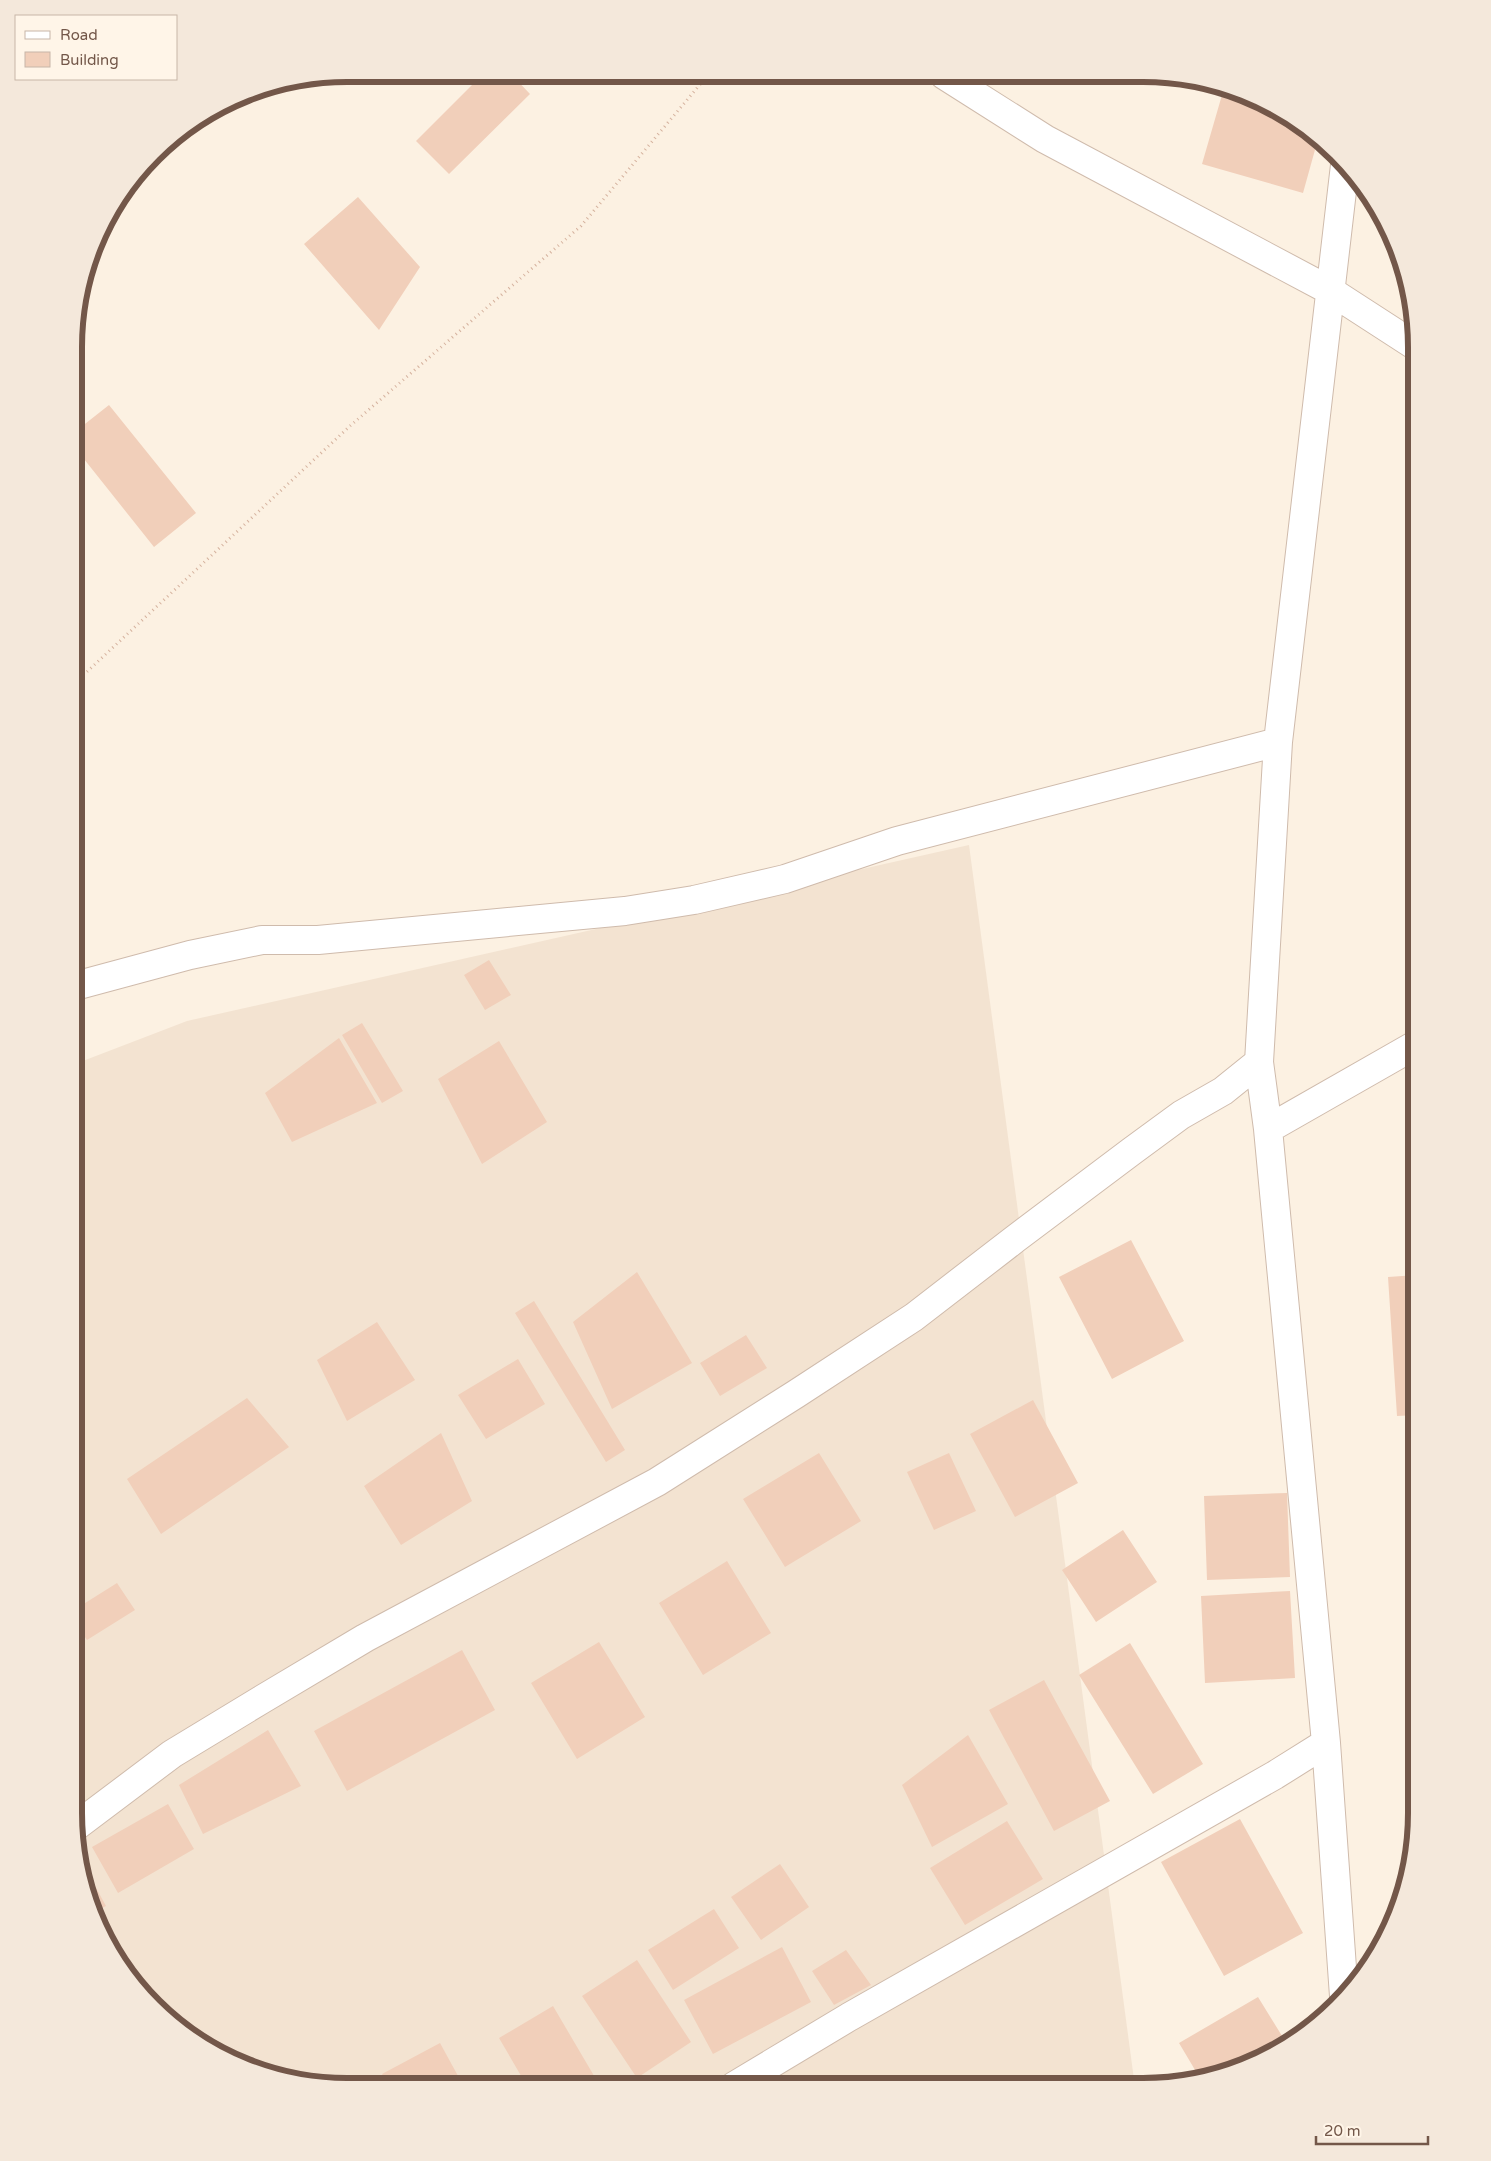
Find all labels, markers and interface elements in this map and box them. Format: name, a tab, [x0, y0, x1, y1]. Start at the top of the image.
legend	[15, 15, 178, 80]
text: Road	[60, 26, 98, 44]
text: Building	[60, 51, 119, 69]
scale bar	[1316, 2114, 1428, 2146]
text: 20 m	[1324, 2122, 1361, 2140]

